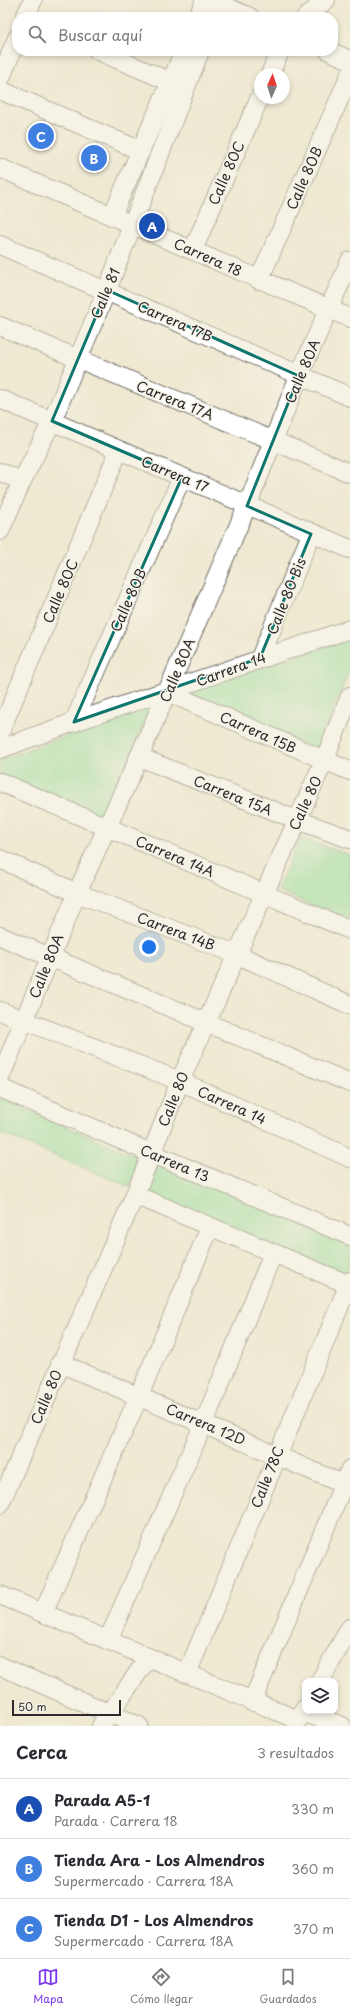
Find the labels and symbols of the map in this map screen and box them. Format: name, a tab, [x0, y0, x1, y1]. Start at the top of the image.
north arrow	[254, 68, 290, 104]
pin: C	[28, 121, 54, 151]
street label: Calle 80C	[203, 138, 249, 208]
pin: B	[81, 143, 107, 173]
street label: Calle 80B	[281, 143, 327, 213]
pin: A	[139, 211, 165, 241]
street label: Carrera 18	[170, 233, 246, 281]
street label: Calle 81	[85, 264, 125, 322]
street label: Carrera 17B	[134, 295, 216, 347]
street label: Calle 80A	[279, 335, 325, 406]
street label: Carrera 17A	[133, 375, 217, 425]
street label: Carrera 17	[138, 450, 212, 498]
street label: Calle 80 Bis	[261, 554, 311, 638]
street label: Calle 80C	[37, 556, 83, 626]
street label: Calle 80B	[105, 565, 151, 635]
street label: Calle 80A	[154, 634, 200, 705]
street label: Carrera 14	[193, 647, 269, 691]
street label: Carrera 15B	[216, 706, 300, 758]
street label: Carrera 15A	[190, 770, 276, 821]
street label: Calle 80	[283, 773, 327, 833]
street label: Carrera 14A	[132, 830, 218, 882]
street label: Carrera 14B	[134, 907, 218, 955]
street label: Calle 80A	[24, 930, 69, 1001]
your location	[139, 937, 159, 957]
street label: Calle 80	[152, 1068, 194, 1130]
street label: Carrera 14	[194, 1080, 270, 1130]
street label: Carrera 13	[137, 1139, 213, 1187]
street label: Calle 80	[25, 1366, 67, 1428]
street label: Carrera 12D	[163, 1398, 249, 1450]
street label: Calle 78C	[245, 1443, 289, 1511]
scale bar	[12, 1698, 121, 1717]

